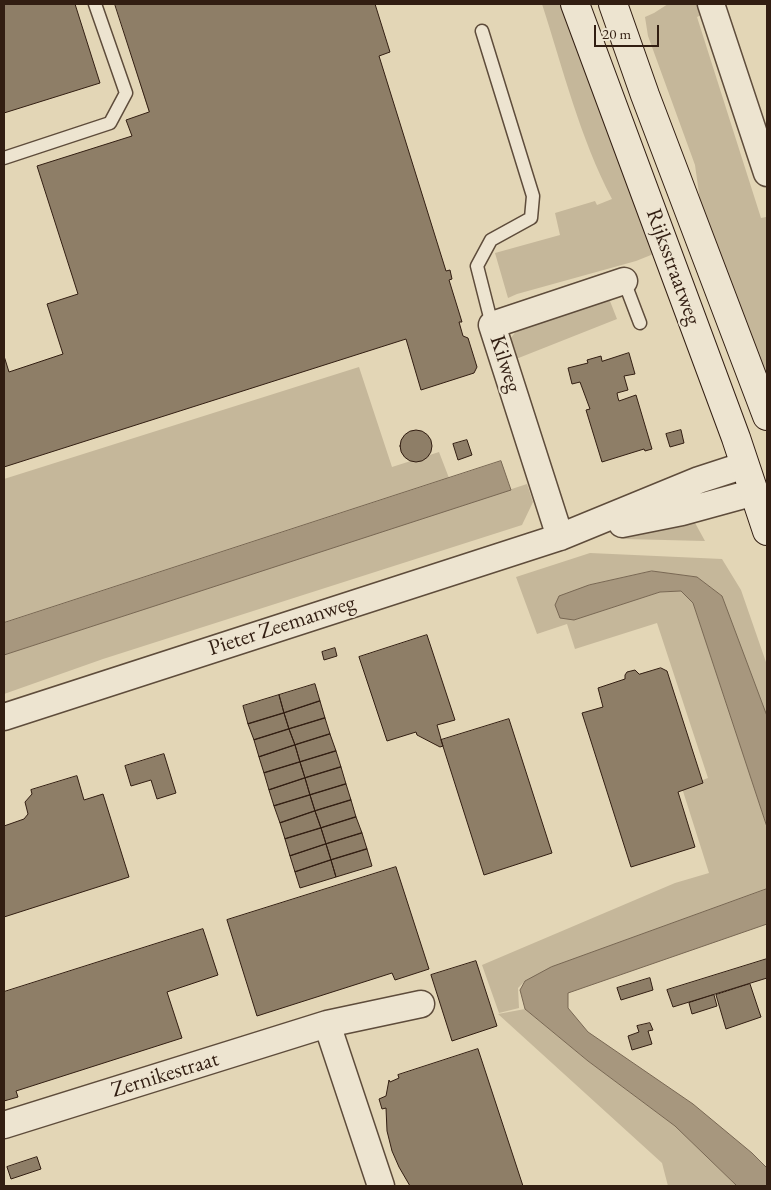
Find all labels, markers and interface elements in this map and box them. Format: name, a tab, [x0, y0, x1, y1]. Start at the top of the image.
scale bar	[596, 15, 661, 47]
text: 20 m	[602, 24, 631, 43]
street label: Rijksstraatweg	[640, 205, 706, 329]
street label: Kilweg	[483, 332, 527, 396]
street label: Pieter Zeemanweg	[205, 590, 359, 662]
street label: Zernikestraat	[108, 1046, 222, 1104]

